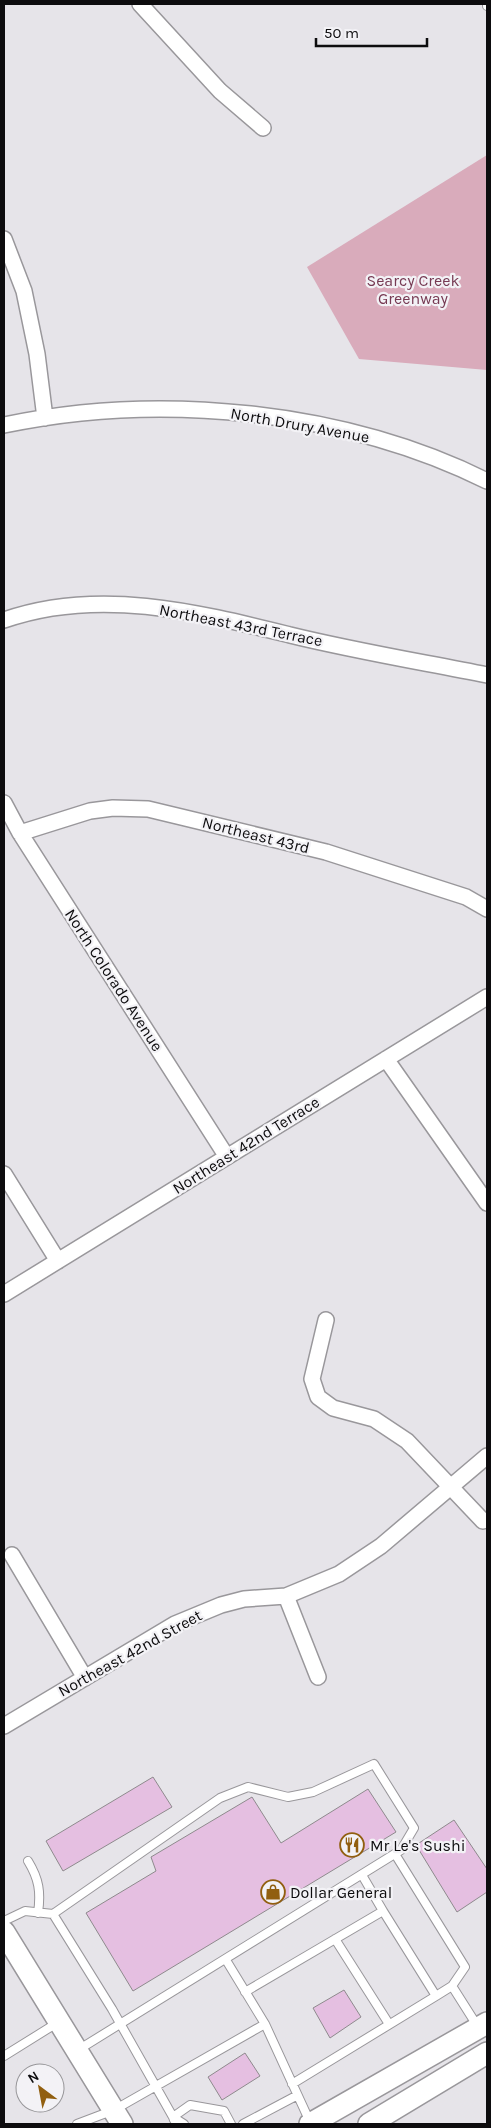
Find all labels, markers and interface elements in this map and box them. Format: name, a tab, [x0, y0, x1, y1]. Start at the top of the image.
scale bar	[316, 15, 427, 47]
text: 50 m	[324, 24, 359, 42]
park label: Searcy Creek Greenway	[366, 271, 460, 308]
street label: North Drury Avenue	[229, 403, 371, 447]
street label: Northeast 43rd Terrace	[158, 600, 324, 650]
street label: Northeast 43rd	[200, 812, 312, 858]
street label: North Colorado Avenue	[61, 905, 167, 1055]
street label: Northeast 42nd Terrace	[169, 1092, 323, 1198]
street label: Northeast 42nd Street	[55, 1606, 205, 1700]
restaurant icon: Mr Le's Sushi	[339, 1832, 365, 1858]
place label: Mr Le's Sushi	[370, 1836, 465, 1855]
shop icon: Dollar General	[260, 1879, 286, 1905]
place label: Dollar General	[290, 1883, 392, 1902]
north arrow	[15, 2063, 65, 2113]
text: N	[25, 2068, 42, 2087]

